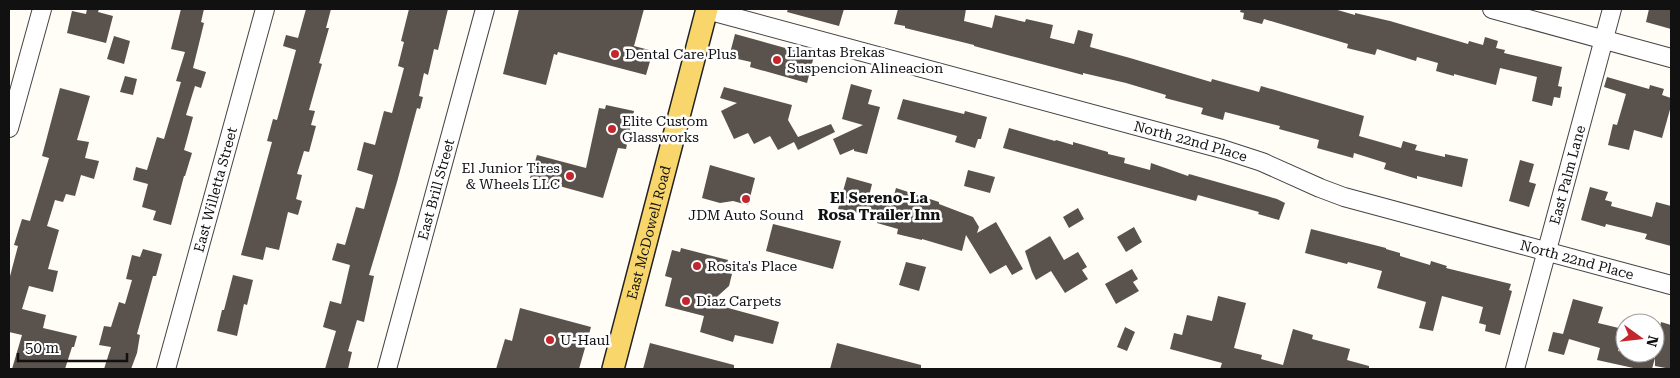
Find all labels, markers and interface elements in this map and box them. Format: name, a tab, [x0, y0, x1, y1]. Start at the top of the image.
place label: Llantas Brekas Suspencion Alineacion	[787, 44, 943, 76]
place label: Dental Care Plus	[625, 46, 737, 62]
marker: Dental Care Plus	[609, 48, 621, 60]
marker: Llantas Brekas Suspencion Alineacion	[771, 54, 783, 66]
place label: Elite Custom Glassworks	[622, 113, 708, 145]
street label: North 22nd Place	[1132, 118, 1250, 165]
marker: Elite Custom Glassworks	[606, 123, 618, 135]
street label: East Palm Lane	[1546, 123, 1588, 226]
street label: East Willetta Street	[191, 125, 240, 254]
street label: East Brill Street	[414, 137, 457, 242]
place label: El Junior Tires & Wheels LLC	[462, 160, 560, 192]
street label: East McDowell Road	[623, 164, 674, 301]
marker: El Junior Tires & Wheels LLC	[564, 170, 576, 182]
district label: El Sereno-La Rosa Trailer Inn	[818, 189, 940, 224]
marker: JDM Auto Sound	[740, 193, 752, 205]
place label: JDM Auto Sound	[688, 207, 804, 223]
street label: North 22nd Place	[1518, 237, 1636, 283]
place label: Rosita's Place	[707, 258, 798, 274]
marker: Rosita's Place	[691, 260, 703, 272]
place label: Diaz Carpets	[696, 293, 781, 309]
marker: Diaz Carpets	[680, 295, 692, 307]
north arrow	[1615, 313, 1665, 363]
scale bar	[18, 330, 126, 362]
place label: U-Haul	[560, 332, 610, 348]
marker: U-Haul	[544, 334, 556, 346]
text: N	[1643, 334, 1662, 349]
text: 50 m	[25, 339, 60, 357]

